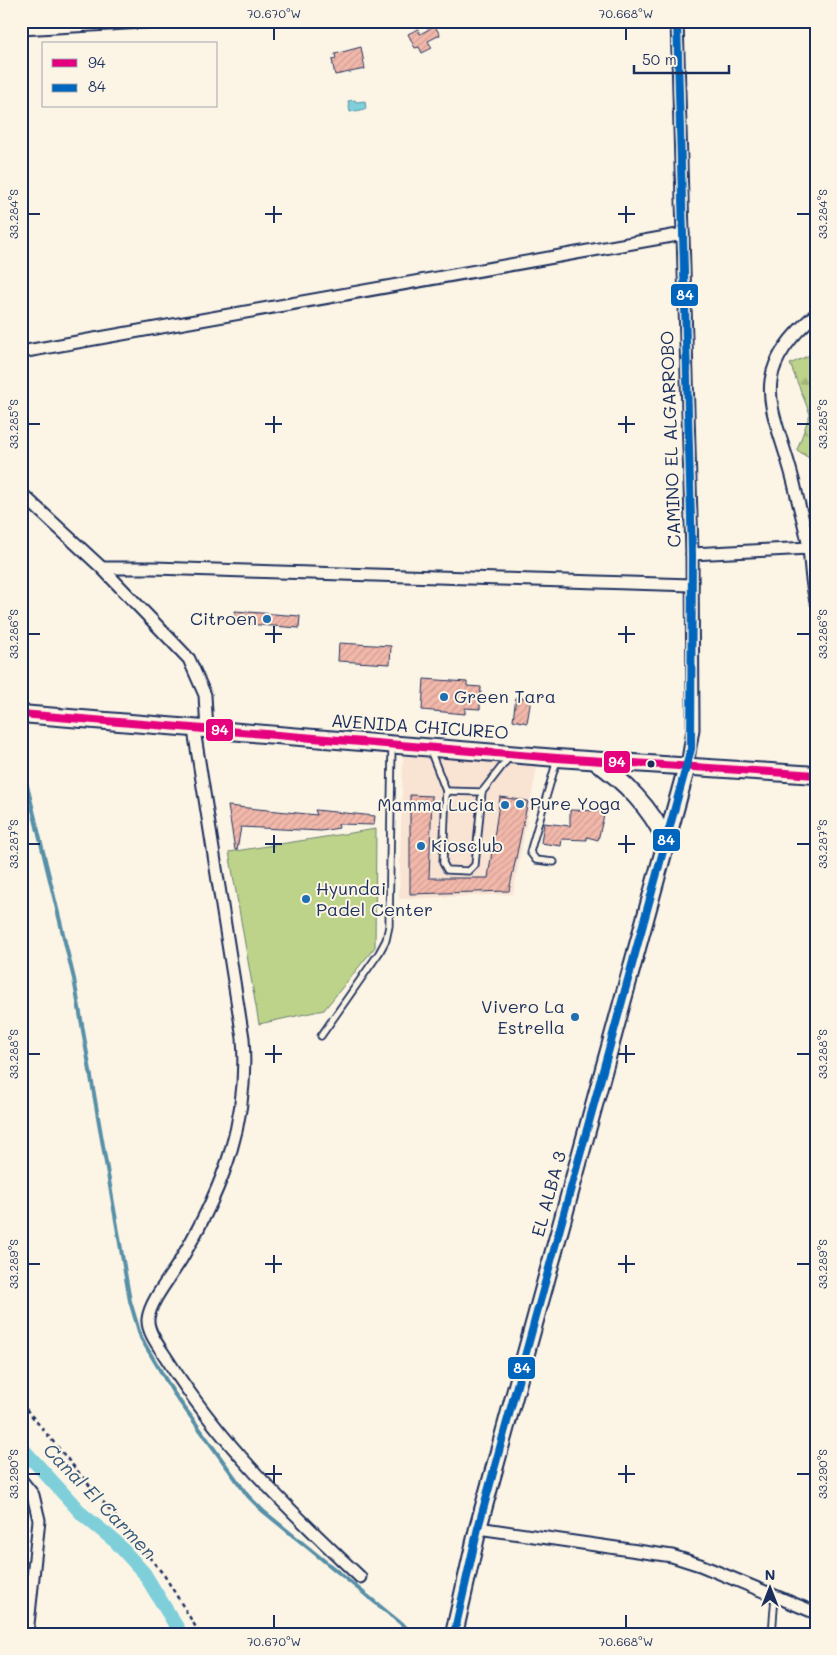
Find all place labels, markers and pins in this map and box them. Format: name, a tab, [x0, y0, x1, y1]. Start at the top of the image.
place label: Citroen	[190, 606, 257, 630]
marker: Citroen	[261, 613, 273, 625]
place label: Green Tara	[454, 684, 556, 708]
marker: Green Tara	[438, 691, 450, 703]
unlabelled marker	[646, 759, 656, 769]
place label: Pure Yoga	[530, 791, 621, 815]
place label: Mamma Lucia	[377, 792, 495, 816]
marker: Pure Yoga	[514, 798, 526, 810]
marker: Mamma Lucia	[499, 799, 511, 811]
place label: Kiosclub	[431, 833, 503, 857]
marker: Kiosclub	[415, 840, 427, 852]
place label: Hyundai Padel Center	[316, 876, 433, 921]
marker: Hyundai Padel Center	[300, 893, 312, 905]
place label: Vivero La Estrella	[481, 994, 565, 1039]
marker: Vivero La Estrella	[569, 1011, 581, 1023]

